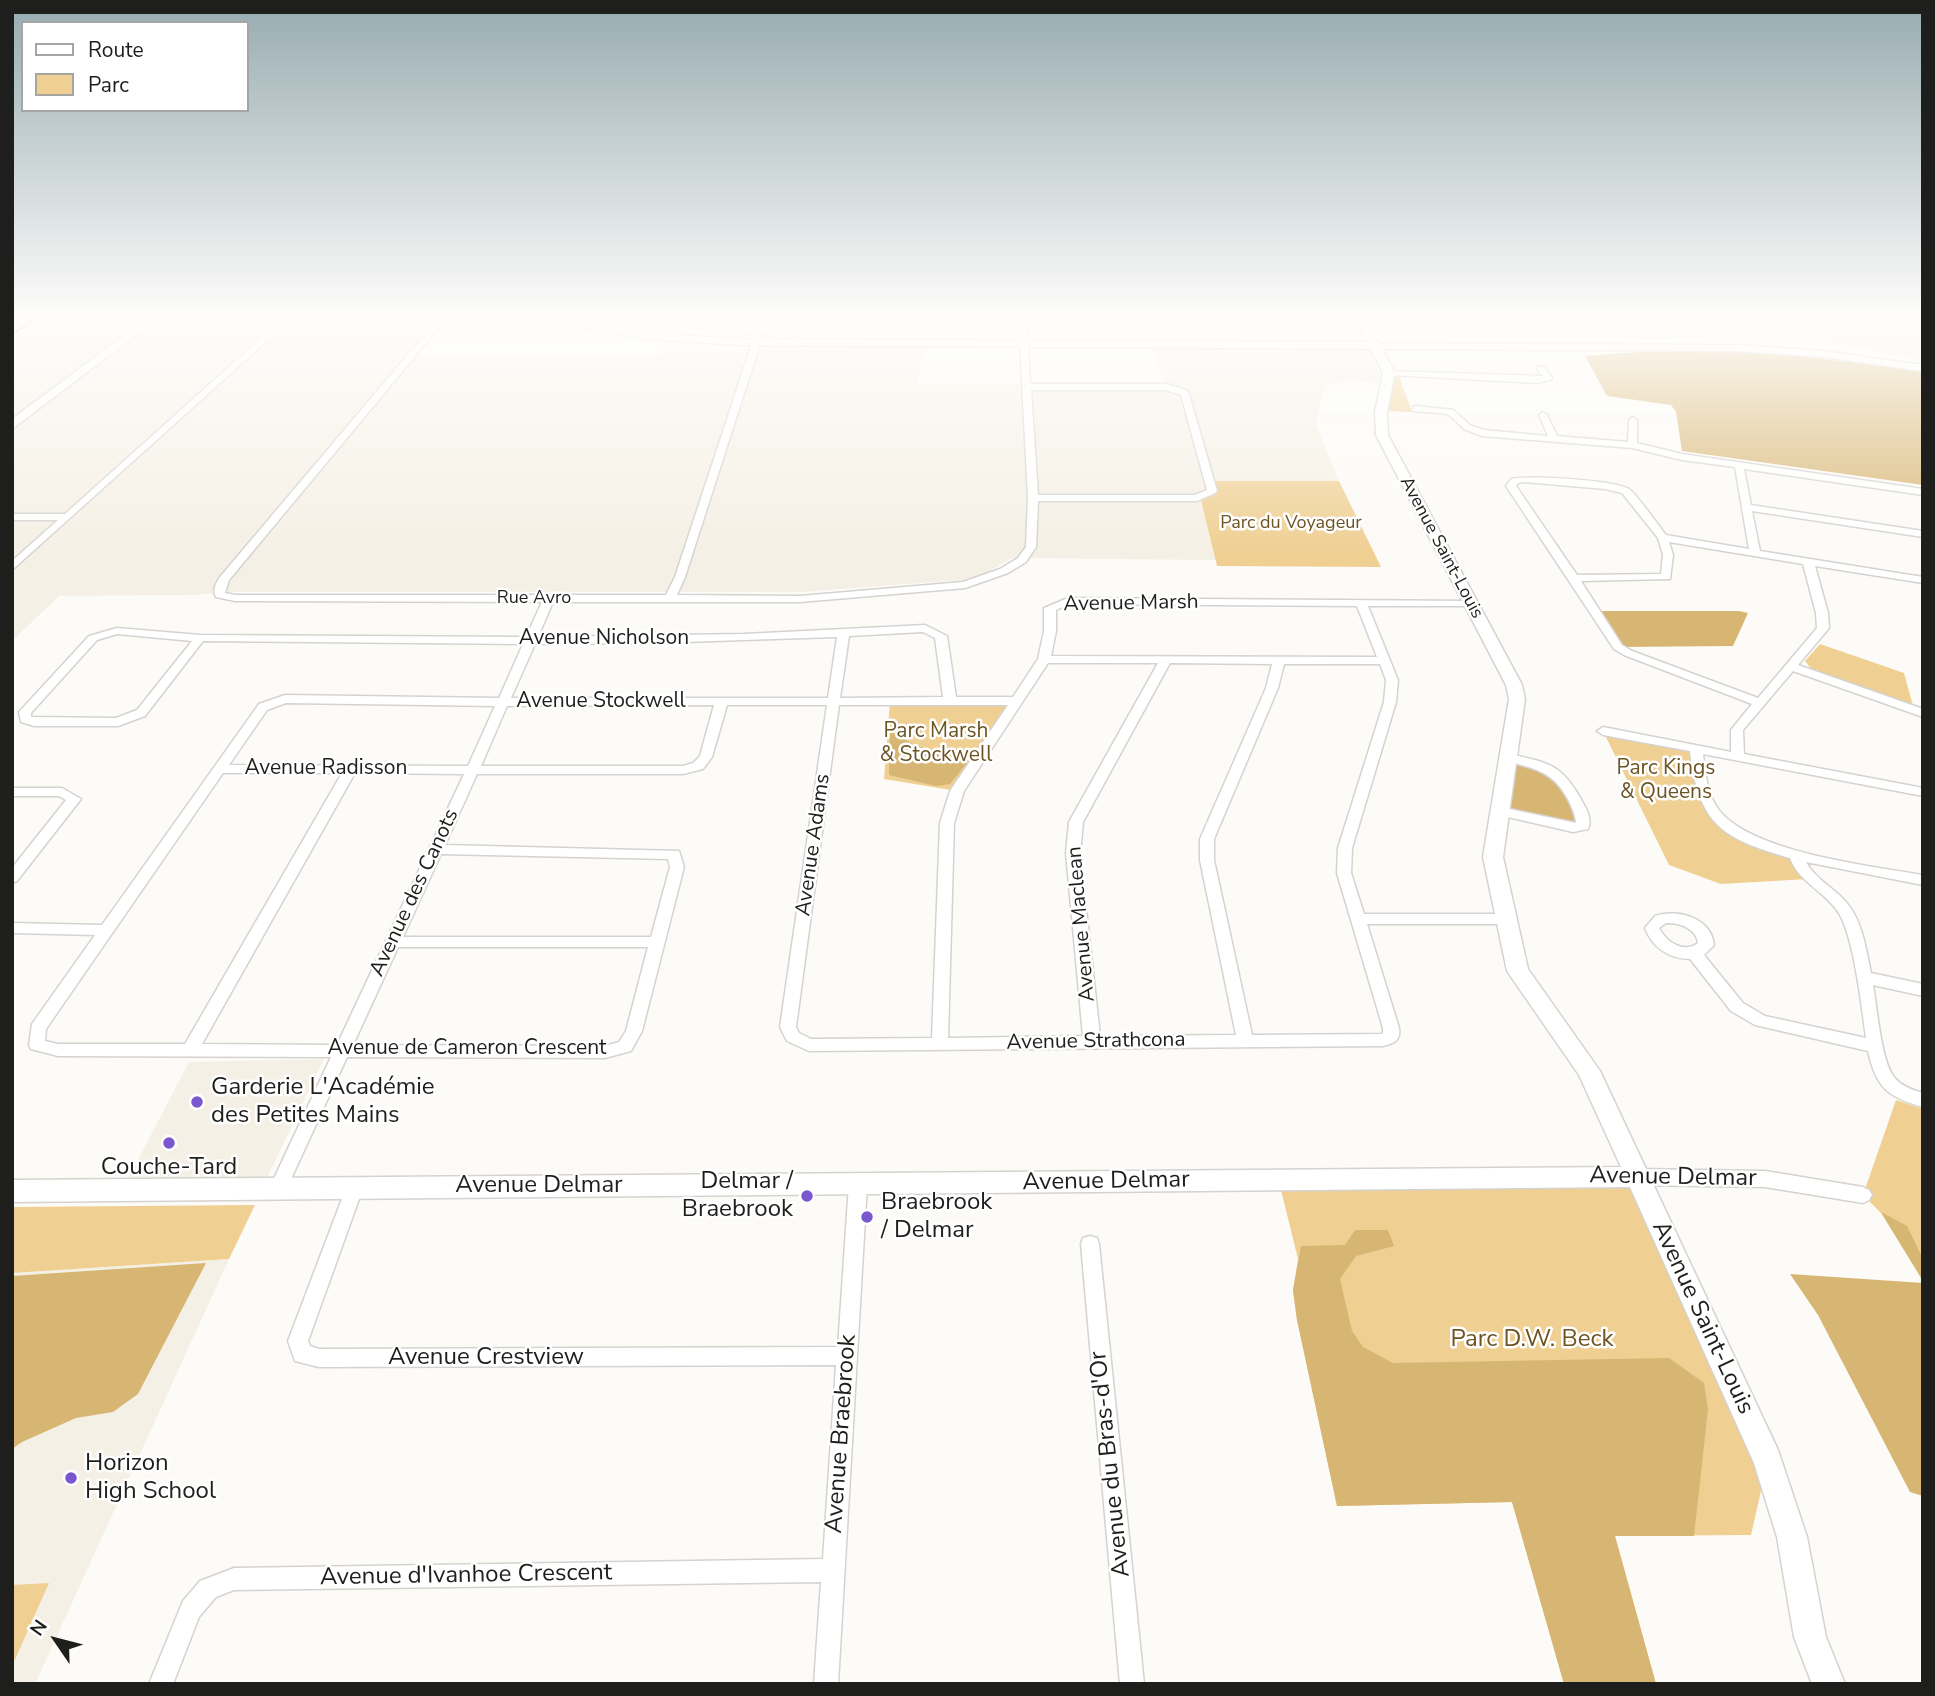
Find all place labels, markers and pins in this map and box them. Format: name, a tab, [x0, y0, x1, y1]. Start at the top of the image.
place label: Garderie L'Académie des Petites Mains	[211, 1074, 435, 1130]
marker: Garderie L'Académie des Petites Mains	[189, 1094, 205, 1110]
marker: Couche-Tard	[161, 1135, 177, 1151]
place label: Couche-Tard	[101, 1154, 237, 1182]
place label: Delmar / Braebrook	[682, 1168, 793, 1224]
marker: Delmar / Braebrook	[799, 1188, 815, 1204]
place label: Braebrook / Delmar	[881, 1189, 992, 1245]
marker: Braebrook / Delmar	[859, 1209, 875, 1225]
place label: Horizon High School	[85, 1450, 216, 1506]
marker: Horizon High School	[63, 1470, 79, 1486]

